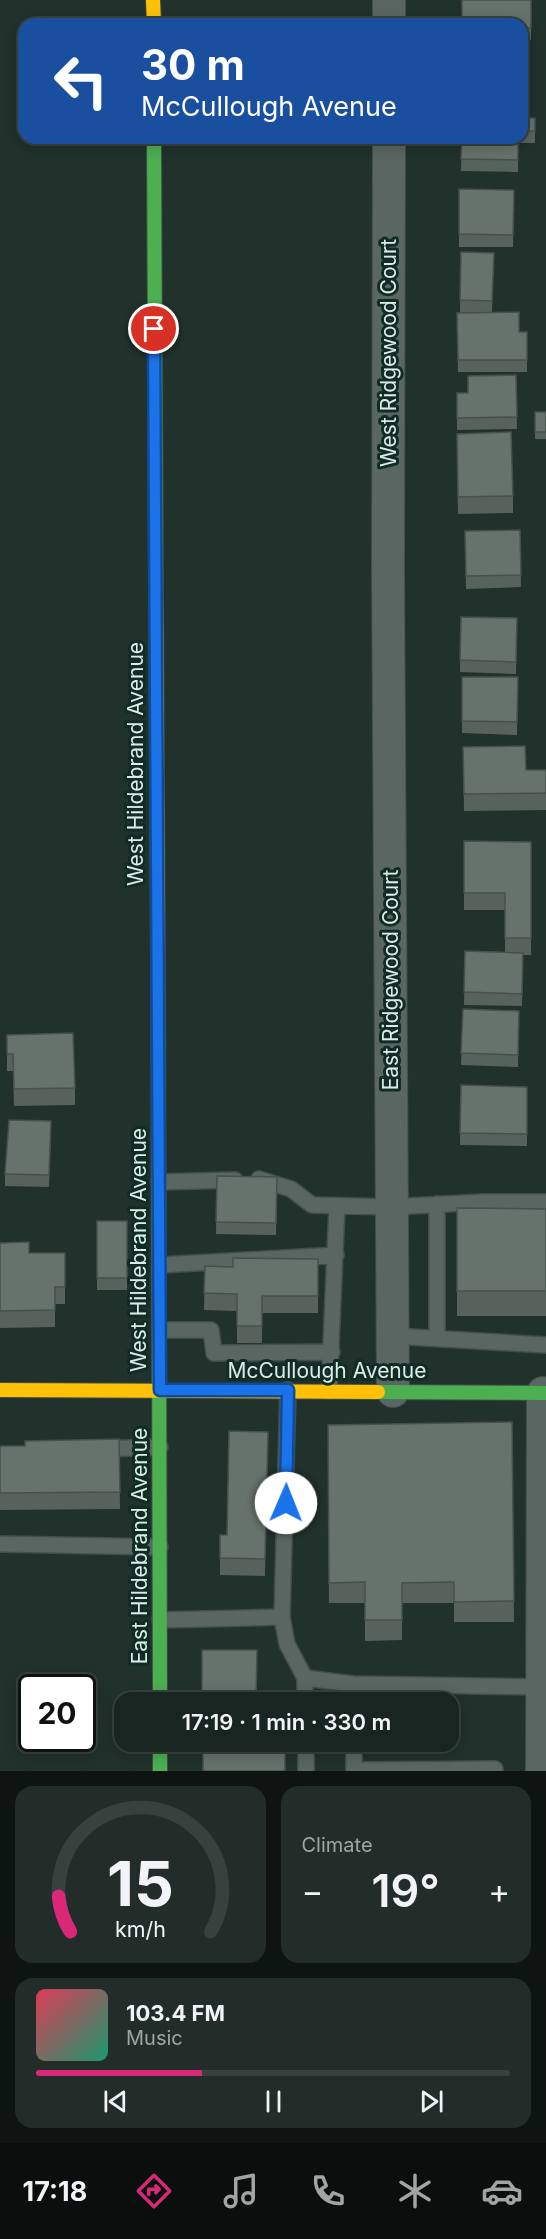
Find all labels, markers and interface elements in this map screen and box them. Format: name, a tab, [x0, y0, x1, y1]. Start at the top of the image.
text: 30 m	[141, 39, 245, 90]
icon: left	[42, 42, 120, 120]
text: McCullough Avenue	[141, 90, 397, 123]
street label: West Ridgewood Court	[376, 239, 401, 467]
pin	[128, 303, 179, 354]
icon: arrive	[137, 312, 170, 345]
street label: West Hildebrand Avenue	[123, 642, 148, 886]
street label: East Ridgewood Court	[378, 870, 403, 1090]
street label: West Hildebrand Avenue	[126, 1128, 151, 1372]
street label: McCullough Avenue	[228, 1358, 426, 1383]
street label: East Hildebrand Avenue	[127, 1428, 152, 1664]
position arrow	[254, 1471, 318, 1535]
speed limit sign: 20	[18, 1674, 96, 1752]
text: 17:19 · 1 min · 330 m	[182, 1709, 391, 1735]
text: Climate	[302, 1833, 373, 1857]
text: 15	[107, 1846, 174, 1921]
text: 19°	[372, 1863, 440, 1918]
text: −	[302, 1871, 323, 1911]
text: +	[488, 1871, 510, 1911]
text: km/h	[115, 1916, 166, 1942]
text: 103.4 FM	[126, 2000, 225, 2026]
text: Music	[126, 2026, 183, 2050]
icon: previous	[99, 2085, 132, 2118]
icon: pause	[257, 2085, 290, 2118]
icon: next	[415, 2085, 448, 2118]
icon: directions	[133, 2170, 175, 2212]
icon: music	[220, 2170, 262, 2212]
icon: phone	[307, 2170, 349, 2212]
icon: climate	[394, 2170, 436, 2212]
icon: car	[481, 2170, 523, 2212]
text: 17:18	[23, 2175, 87, 2208]

